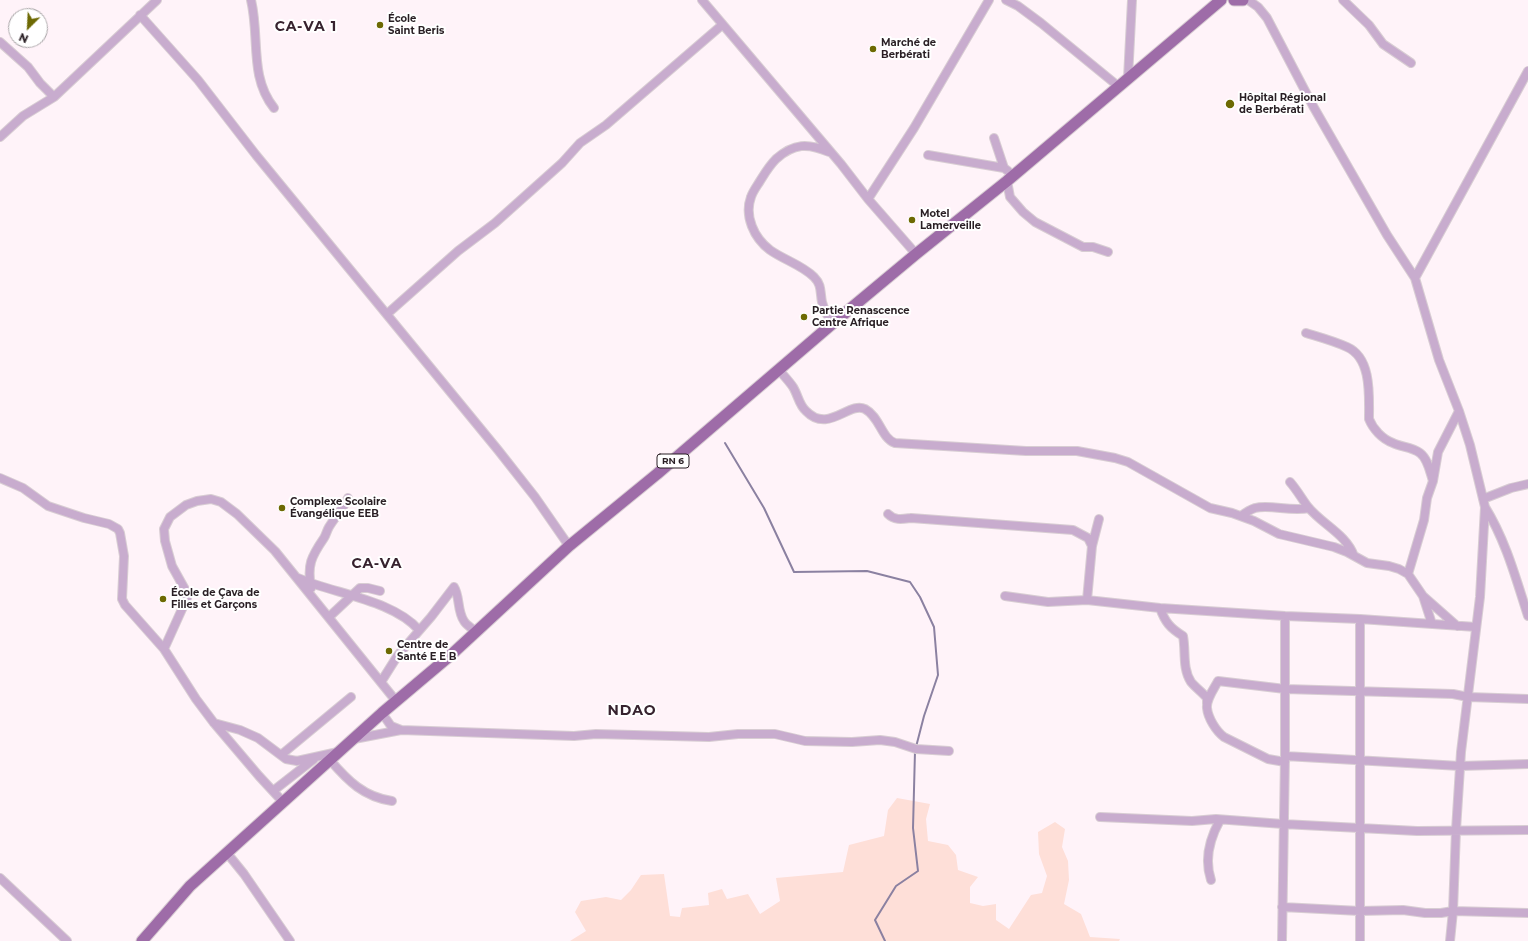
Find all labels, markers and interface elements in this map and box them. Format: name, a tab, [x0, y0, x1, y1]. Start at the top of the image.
north arrow	[8, 8, 48, 48]
place label: École Saint Beris	[388, 13, 444, 36]
district label: CA-VA 1	[275, 19, 337, 35]
marker: École Saint Beris	[375, 20, 385, 30]
text: N	[17, 30, 30, 46]
place label: Marché de Berbérati	[881, 37, 936, 60]
marker: Marché de Berbérati	[868, 44, 878, 54]
place label: Hôpital Régional de Berbérati	[1239, 92, 1326, 116]
marker: Hôpital Régional de Berbérati	[1224, 98, 1236, 110]
place label: Motel Lamerveille	[920, 208, 981, 232]
marker: Motel Lamerveille	[907, 215, 917, 225]
place label: Partie Renascence Centre Afrique	[812, 305, 910, 328]
marker: Partie Renascence Centre Afrique	[799, 312, 809, 322]
road number: RN 6	[657, 454, 689, 468]
place label: Complexe Scolaire Évangélique EEB	[290, 496, 387, 520]
marker: Complexe Scolaire Évangélique EEB	[277, 503, 287, 513]
district label: CA-VA	[351, 556, 403, 572]
place label: École de Çava de Filles et Garçons	[171, 587, 260, 610]
marker: École de Çava de Filles et Garçons	[158, 594, 168, 604]
place label: Centre de Santé E E B	[397, 639, 457, 662]
marker: Centre de Santé E E B	[384, 646, 394, 656]
district label: NDAO	[607, 703, 657, 719]

